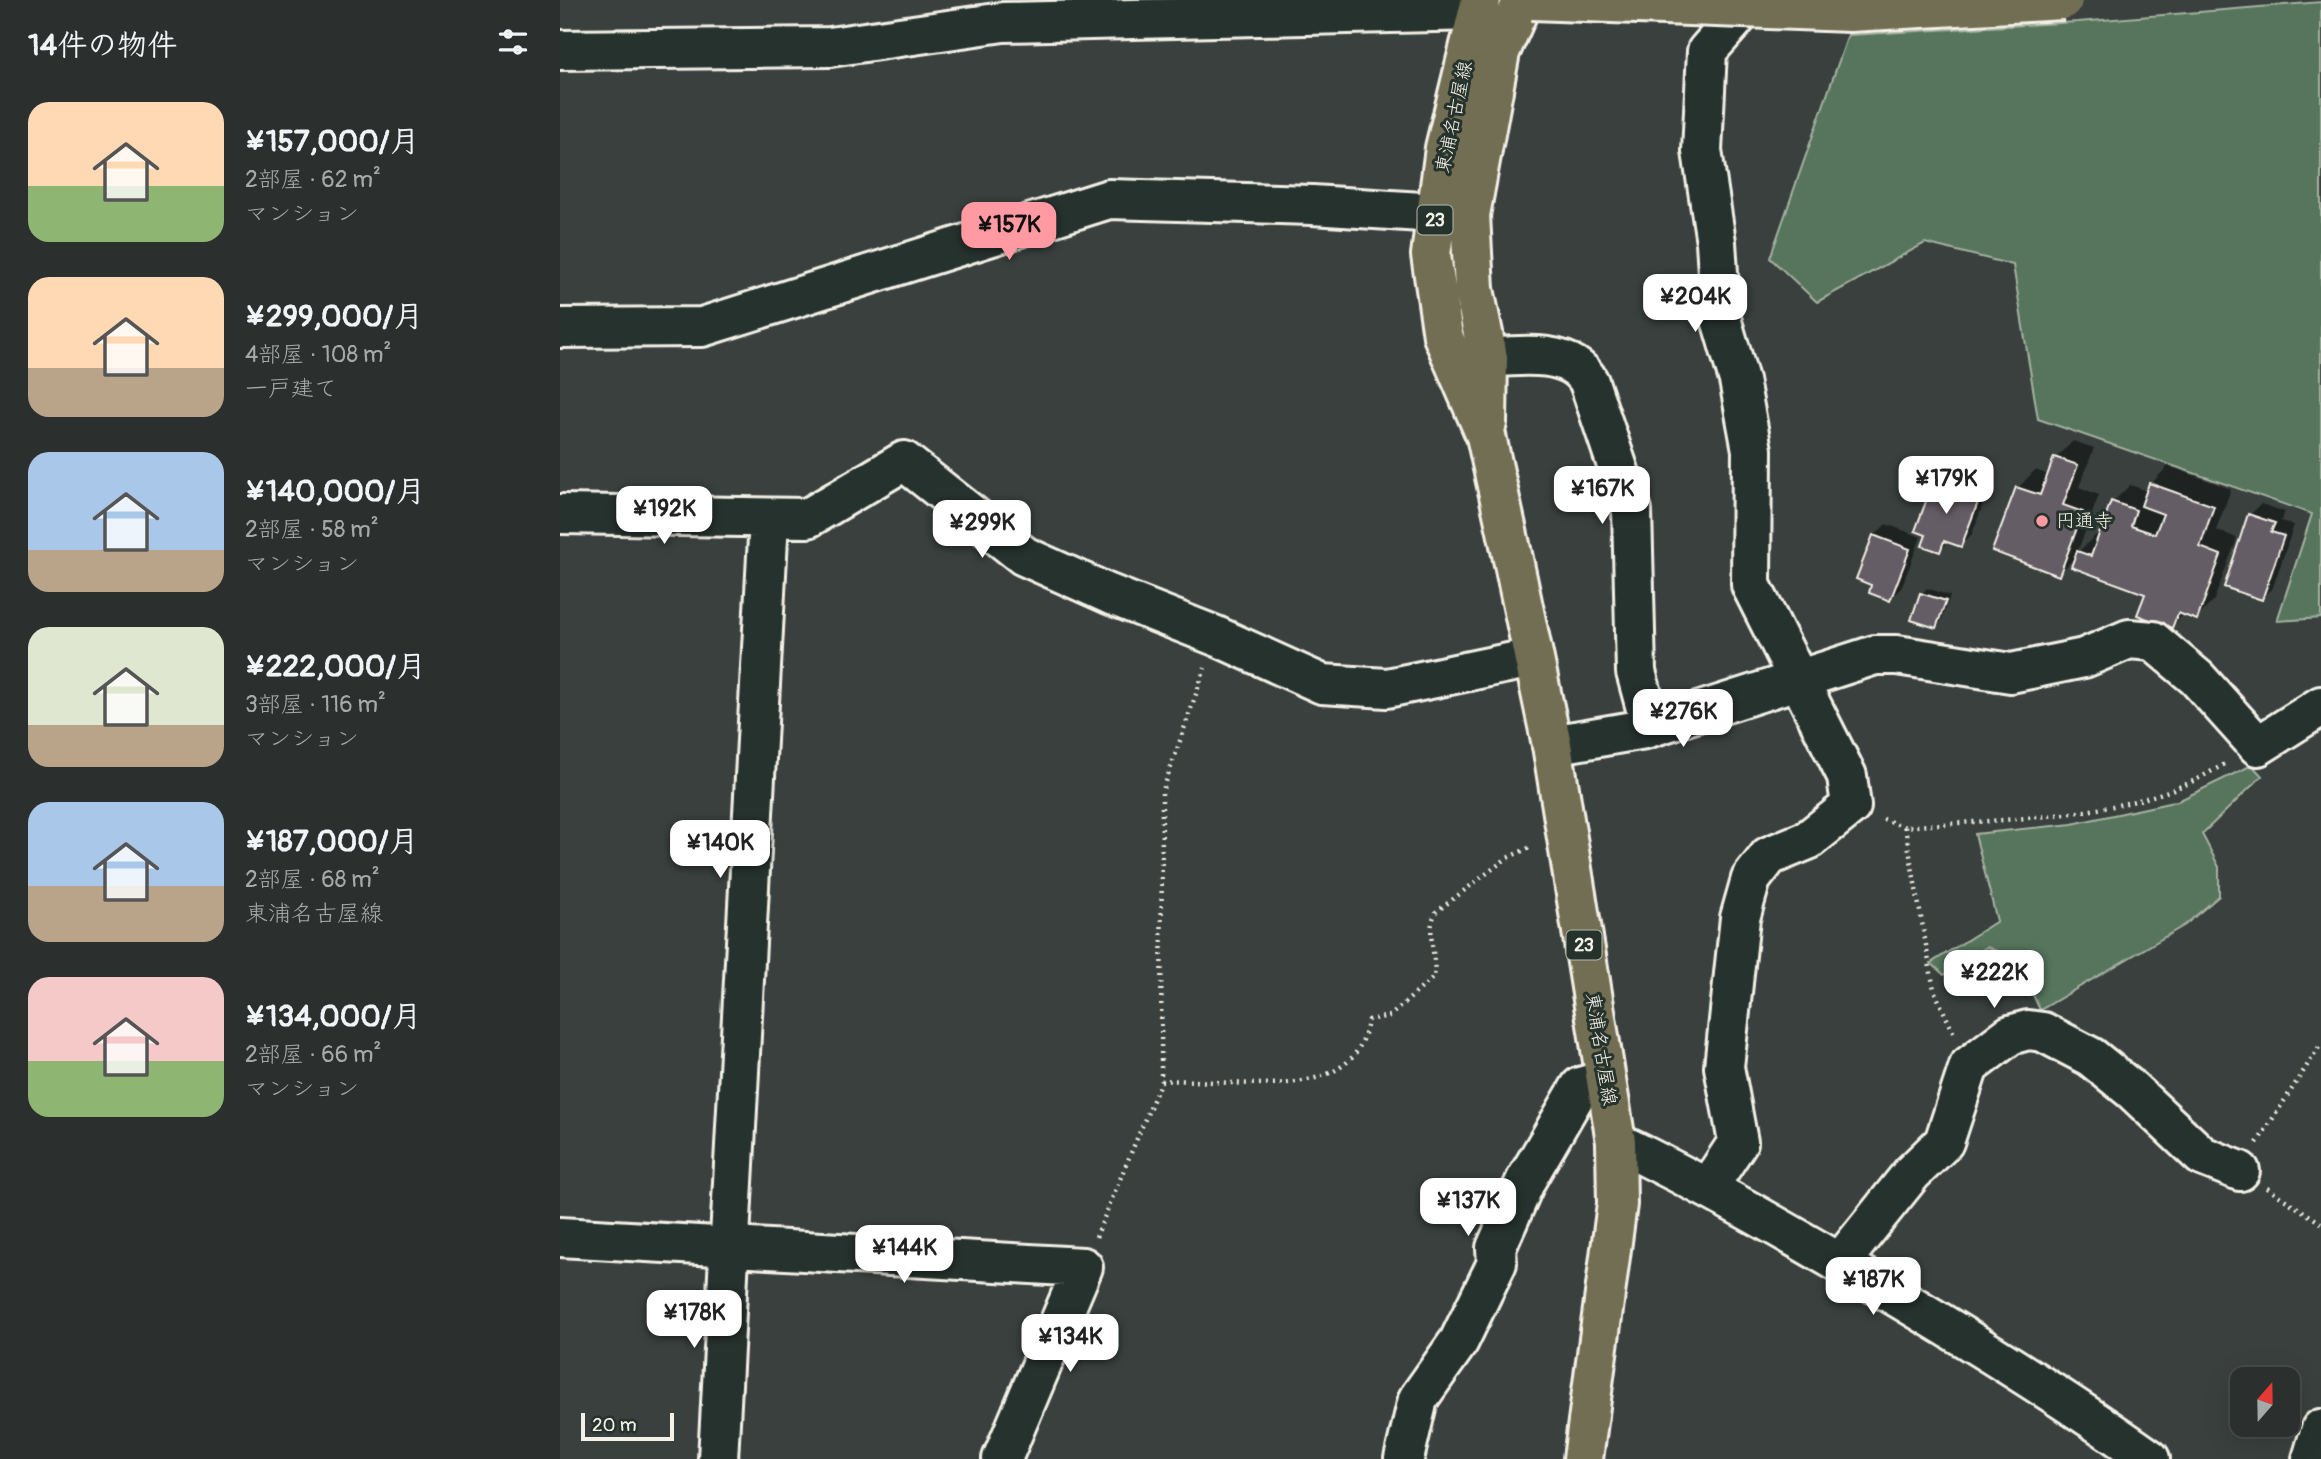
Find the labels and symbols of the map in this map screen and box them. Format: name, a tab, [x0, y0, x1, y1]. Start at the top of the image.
street label: 東浦名古屋線	[1430, 59, 1478, 175]
pin: ¥157K	[960, 202, 1058, 262]
road number: 23	[1418, 205, 1452, 234]
pin: ¥204K	[1646, 274, 1744, 334]
pin: ¥179K	[1897, 456, 1995, 516]
pin: ¥167K	[1553, 466, 1651, 526]
pin: ¥192K	[615, 486, 713, 546]
pin: ¥299K	[933, 500, 1031, 560]
place label: 円通寺	[2056, 509, 2113, 533]
marker: 円通寺	[2034, 513, 2050, 529]
pin: ¥276K	[1634, 690, 1732, 749]
pin: ¥140K	[671, 820, 769, 880]
road number: 23	[1566, 930, 1602, 960]
pin: ¥222K	[1945, 950, 2043, 1010]
street label: 東浦名古屋線	[1580, 991, 1622, 1107]
pin: ¥137K	[1419, 1178, 1517, 1238]
pin: ¥144K	[855, 1226, 953, 1285]
pin: ¥187K	[1824, 1258, 1922, 1317]
pin: ¥178K	[645, 1290, 743, 1350]
pin: ¥134K	[1021, 1314, 1119, 1374]
north arrow	[2230, 1367, 2300, 1437]
scale bar	[581, 1410, 674, 1442]

